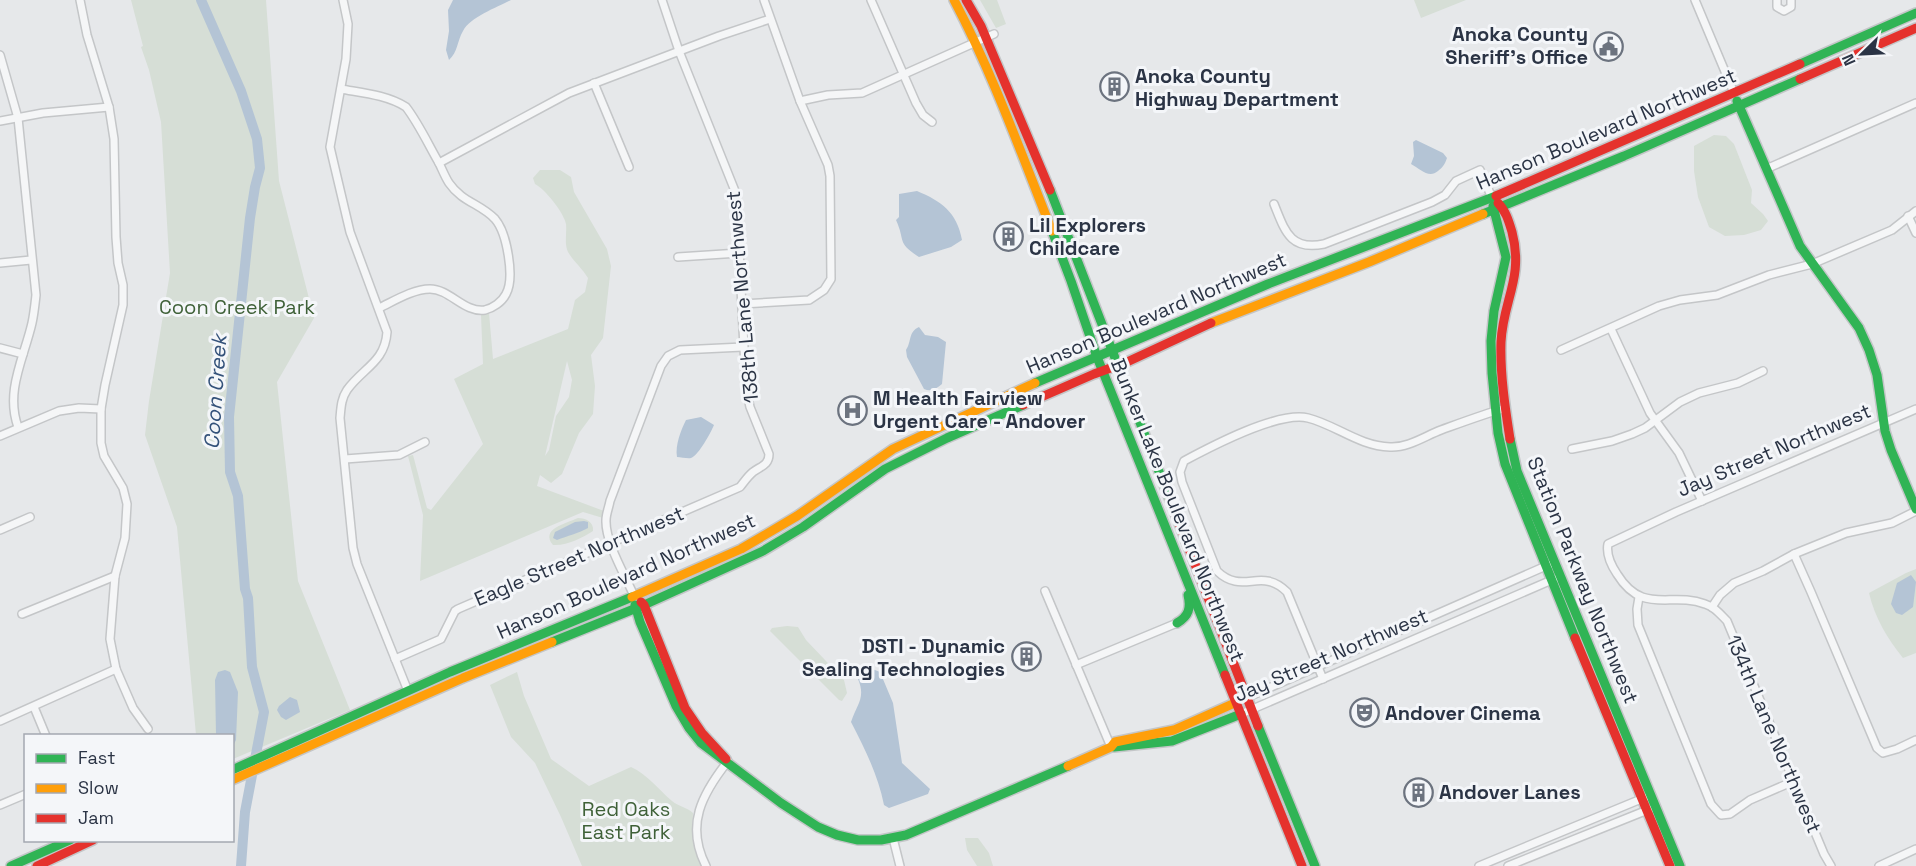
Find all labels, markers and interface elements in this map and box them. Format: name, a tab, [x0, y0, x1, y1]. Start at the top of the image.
place label: Anoka County Sheriff's Office	[1445, 21, 1588, 70]
north arrow	[1832, 24, 1892, 84]
public building icon: Anoka County Sheriff's Office	[1593, 30, 1625, 62]
text: N	[1837, 51, 1861, 69]
street label: Hanson Boulevard Northwest	[1472, 62, 1740, 196]
place label: Anoka County Highway Department	[1135, 63, 1339, 112]
building icon: Anoka County Highway Department	[1098, 71, 1130, 103]
street label: 138th Lane Northwest	[720, 190, 764, 404]
place label: Lil Explorers Childcare	[1029, 212, 1146, 261]
building icon: Lil Explorers Childcare	[992, 220, 1024, 252]
street label: Hanson Boulevard Northwest	[1022, 246, 1290, 380]
park label: Coon Creek Park	[159, 294, 315, 320]
water label: Coon Creek	[198, 331, 233, 450]
street label: Bunker Lake Boulevard Northwest	[1105, 354, 1251, 666]
place label: M Health Fairview Urgent Care - Andover	[873, 385, 1086, 434]
hospital icon: M Health Fairview Urgent Care - Andover	[836, 394, 868, 426]
street label: Jay Street Northwest	[1673, 397, 1875, 503]
street label: Station Parkway Northwest	[1522, 453, 1644, 707]
street label: Eagle Street Northwest	[470, 500, 688, 612]
street label: Hanson Boulevard Northwest	[493, 507, 759, 645]
street label: Jay Street Northwest	[1230, 602, 1432, 708]
street label: 134th Lane Northwest	[1720, 631, 1828, 837]
place label: DSTI - Dynamic Sealing Technologies	[802, 633, 1005, 682]
building icon: DSTI - Dynamic Sealing Technologies	[1010, 641, 1042, 673]
theatre icon: Andover Cinema	[1348, 697, 1380, 729]
place label: Andover Cinema	[1385, 700, 1541, 726]
legend	[24, 734, 234, 842]
text: Fast	[78, 746, 115, 769]
text: Slow	[78, 776, 119, 799]
building icon: Andover Lanes	[1402, 776, 1434, 808]
place label: Andover Lanes	[1439, 779, 1581, 805]
park label: Red Oaks East Park	[582, 796, 671, 845]
text: Jam	[78, 806, 114, 829]

